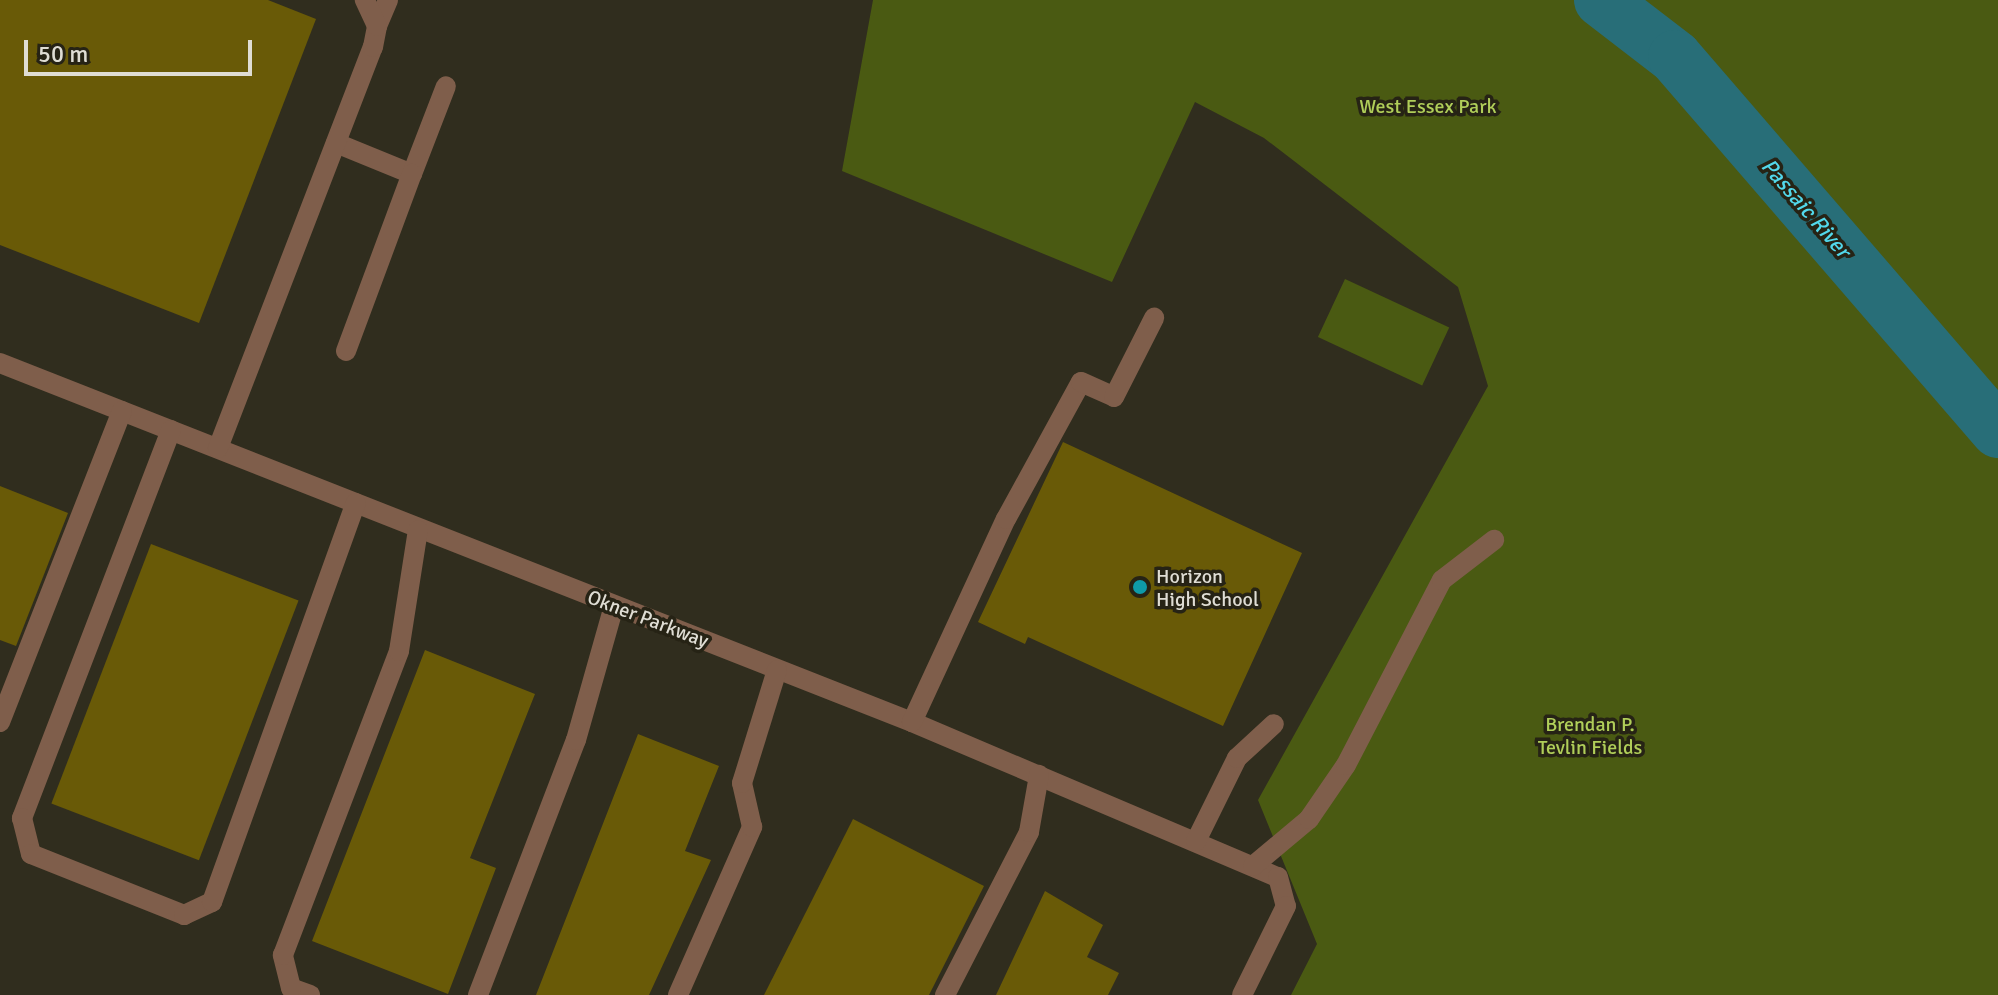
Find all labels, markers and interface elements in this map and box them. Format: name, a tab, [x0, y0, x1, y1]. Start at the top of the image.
scale bar	[28, 24, 256, 74]
text: 50 m	[38, 39, 88, 69]
park label: West Essex Park	[1359, 94, 1497, 118]
water label: Passaic River	[1756, 153, 1856, 263]
place label: Horizon High School	[1156, 564, 1259, 611]
marker: Horizon High School	[1131, 578, 1149, 596]
street label: Okner Parkway	[584, 585, 712, 653]
park label: Brendan P. Tevlin Fields	[1538, 713, 1642, 760]

